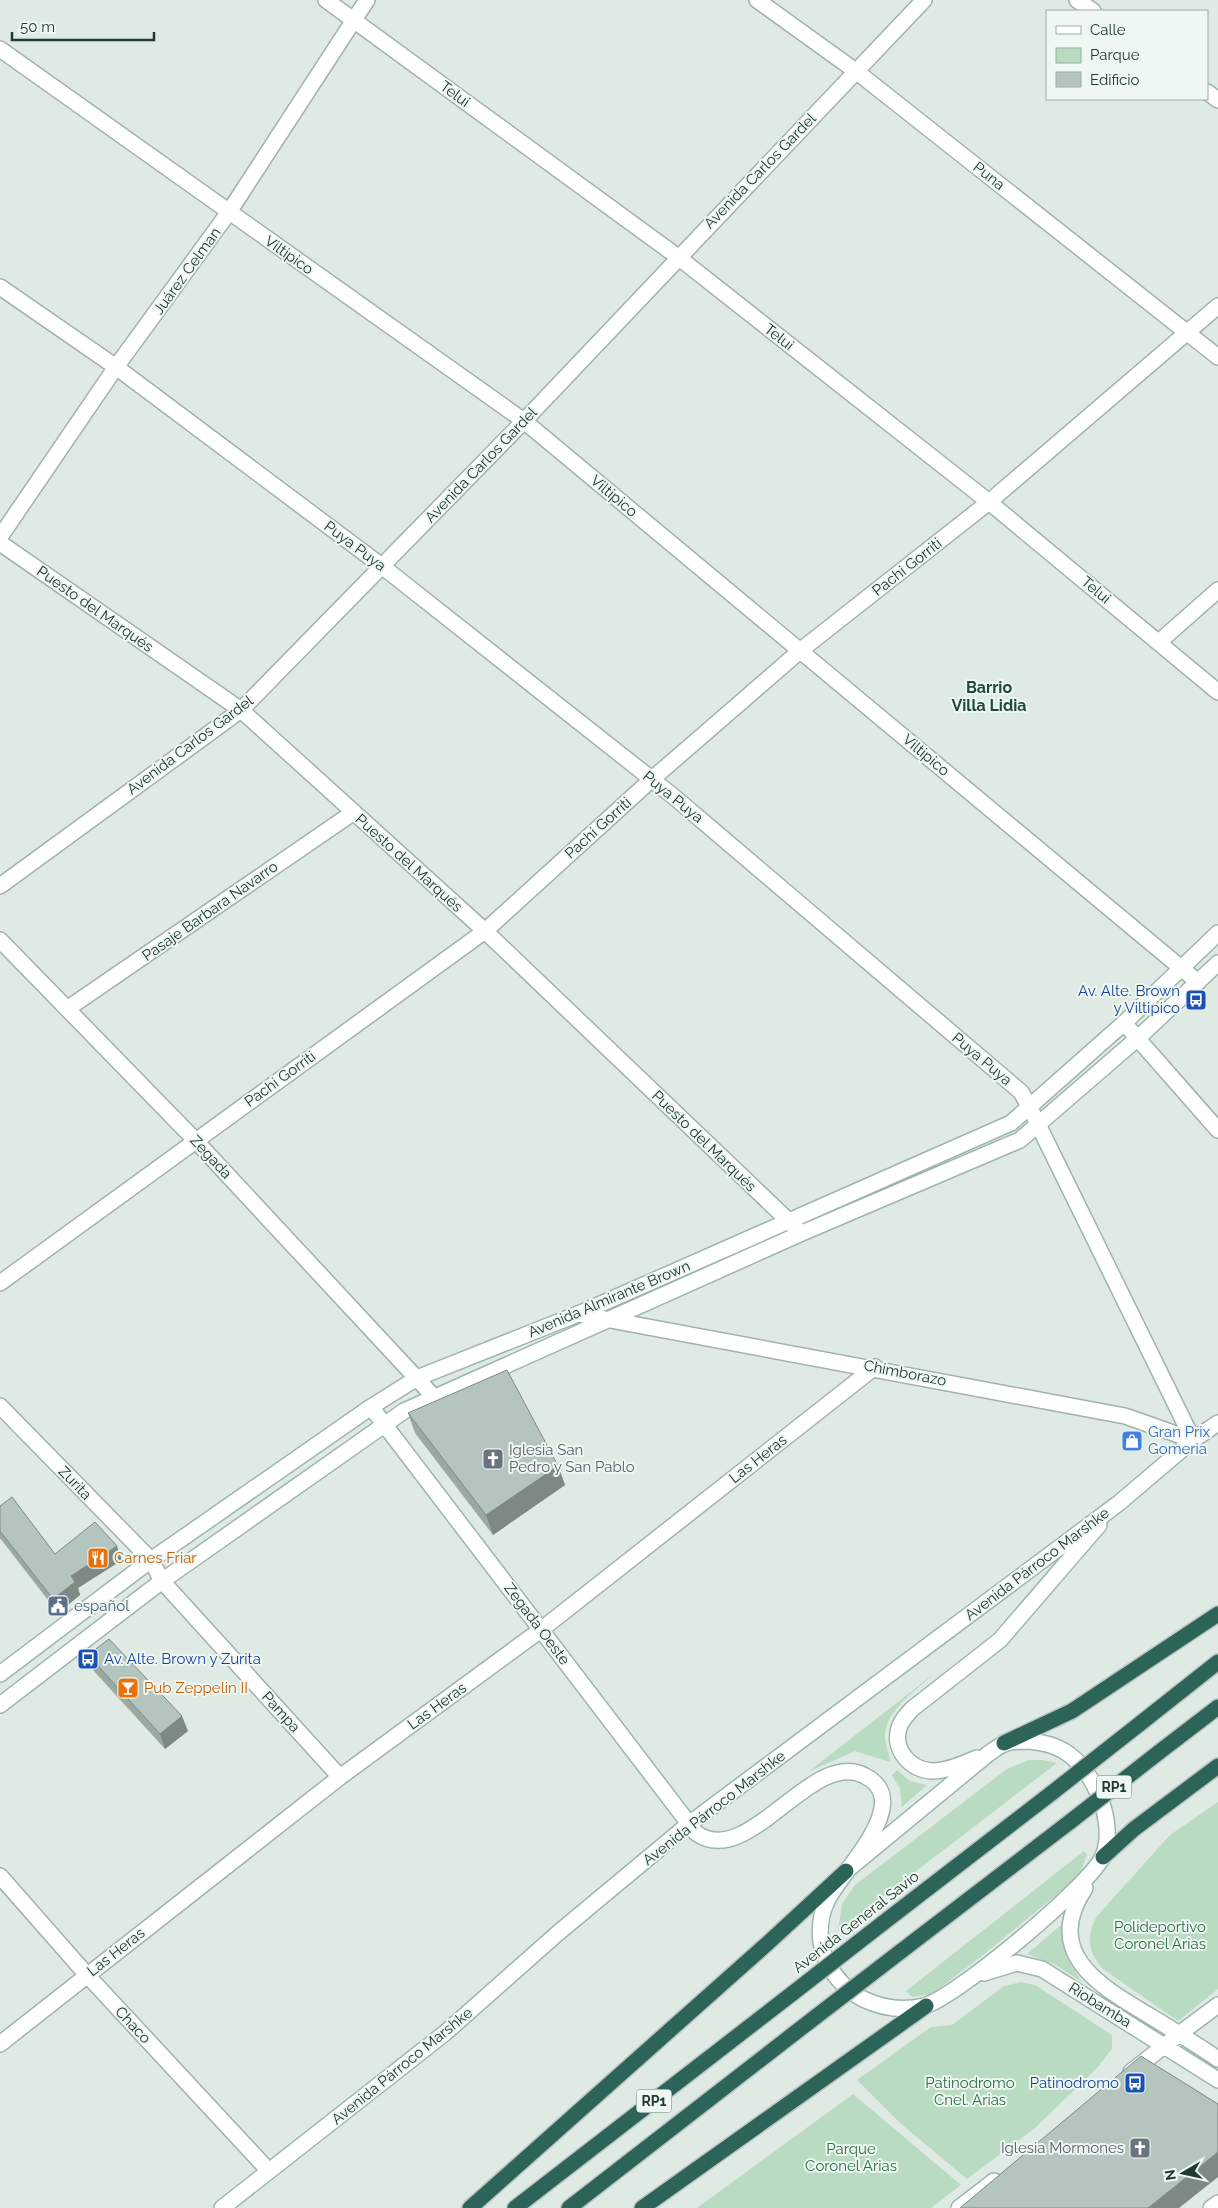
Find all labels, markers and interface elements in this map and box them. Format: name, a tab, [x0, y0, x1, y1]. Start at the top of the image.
scale bar	[12, 10, 155, 42]
legend	[1046, 10, 1208, 100]
text: 50 m	[20, 18, 55, 36]
text: Calle	[1090, 21, 1126, 39]
text: Parque	[1090, 46, 1140, 64]
text: Edificio	[1090, 71, 1140, 89]
street label: Telui	[437, 77, 473, 111]
street label: Avenida Carlos Gardel	[700, 109, 820, 232]
street label: Puna	[970, 158, 1008, 194]
street label: Juárez Celman	[149, 224, 225, 318]
street label: Viltipico	[261, 232, 317, 278]
street label: Telui	[761, 320, 797, 354]
street label: Avenida Carlos Gardel	[421, 403, 541, 526]
street label: Viltipico	[587, 471, 641, 521]
street label: Puya Puya	[321, 517, 389, 575]
street label: Pachi Gorriti	[869, 534, 945, 600]
street label: Puesto del Marqués	[33, 562, 157, 656]
street label: Telui	[1078, 573, 1114, 607]
district label: Barrio Villa Lidia	[951, 678, 1027, 715]
street label: Avenida Carlos Gardel	[123, 691, 257, 798]
street label: Viltipico	[899, 730, 953, 780]
street label: Puya Puya	[639, 767, 707, 827]
street label: Pachi Gorriti	[561, 793, 635, 863]
street label: Puesto del Marqués	[352, 810, 466, 916]
street label: Pasaje Barbara Navarro	[139, 857, 281, 965]
place label: Av. Alte. Brown y Viltipico	[1078, 982, 1180, 1017]
bus stop icon: Av. Alte. Brown y Viltipico	[1184, 988, 1208, 1012]
street label: Puya Puya	[948, 1029, 1016, 1089]
street label: Pachi Gorriti	[241, 1047, 319, 1111]
street label: Puesto del Marqués	[648, 1087, 760, 1195]
street label: Zegada	[186, 1131, 236, 1183]
street label: Avenida Almirante Brown	[525, 1257, 693, 1341]
street label: Chimborazo	[862, 1356, 948, 1390]
place label: Gran Prix Gomeria	[1148, 1423, 1211, 1458]
shop icon: Gran Prix Gomeria	[1120, 1429, 1144, 1453]
street label: Las Heras	[726, 1431, 790, 1487]
place label: Iglesia San Pedro y San Pablo	[509, 1441, 635, 1476]
church icon: Iglesia San Pedro y San Pablo	[481, 1447, 505, 1471]
street label: Zurita	[55, 1462, 95, 1504]
street label: Avenida Párroco Marshke	[961, 1504, 1113, 1624]
restaurant icon: Carnes Friar	[86, 1546, 110, 1570]
place label: Carnes Friar	[114, 1549, 197, 1567]
street label: Zegada Oeste	[500, 1580, 574, 1669]
public building icon: español	[46, 1594, 70, 1618]
place label: español	[74, 1597, 130, 1615]
bus stop icon: Av. Alte. Brown y Zurita	[76, 1647, 100, 1671]
place label: Av. Alte. Brown y Zurita	[104, 1650, 261, 1668]
bar icon: Pub Zeppelin II	[116, 1676, 140, 1700]
place label: Pub Zeppelin II	[144, 1679, 248, 1697]
street label: Las Heras	[404, 1679, 470, 1733]
street label: Pampa	[258, 1688, 304, 1736]
street label: Avenida Párroco Marshke	[639, 1747, 789, 1869]
road number: RP1	[1096, 1775, 1132, 1798]
street label: Avenida General Savio	[789, 1867, 923, 1977]
park label: Polideportivo Coronel Arias	[1114, 1918, 1206, 1953]
street label: Las Heras	[84, 1924, 148, 1980]
street label: Riobamba	[1065, 1979, 1135, 2031]
street label: Chaco	[111, 2003, 155, 2047]
street label: Avenida Párroco Marshke	[328, 2004, 476, 2128]
bus stop icon: Patinodromo	[1123, 2071, 1147, 2095]
park label: Patinodromo Cnel. Arias	[925, 2074, 1015, 2109]
place label: Patinodromo	[1030, 2074, 1119, 2092]
road number: RP1	[636, 2090, 672, 2112]
church icon: Iglesia Mormones	[1128, 2136, 1152, 2160]
place label: Iglesia Mormones	[1001, 2139, 1124, 2157]
park label: Parque Coronel Arias	[805, 2140, 897, 2175]
north arrow	[1158, 2148, 1208, 2198]
text: N	[1161, 2169, 1179, 2182]

